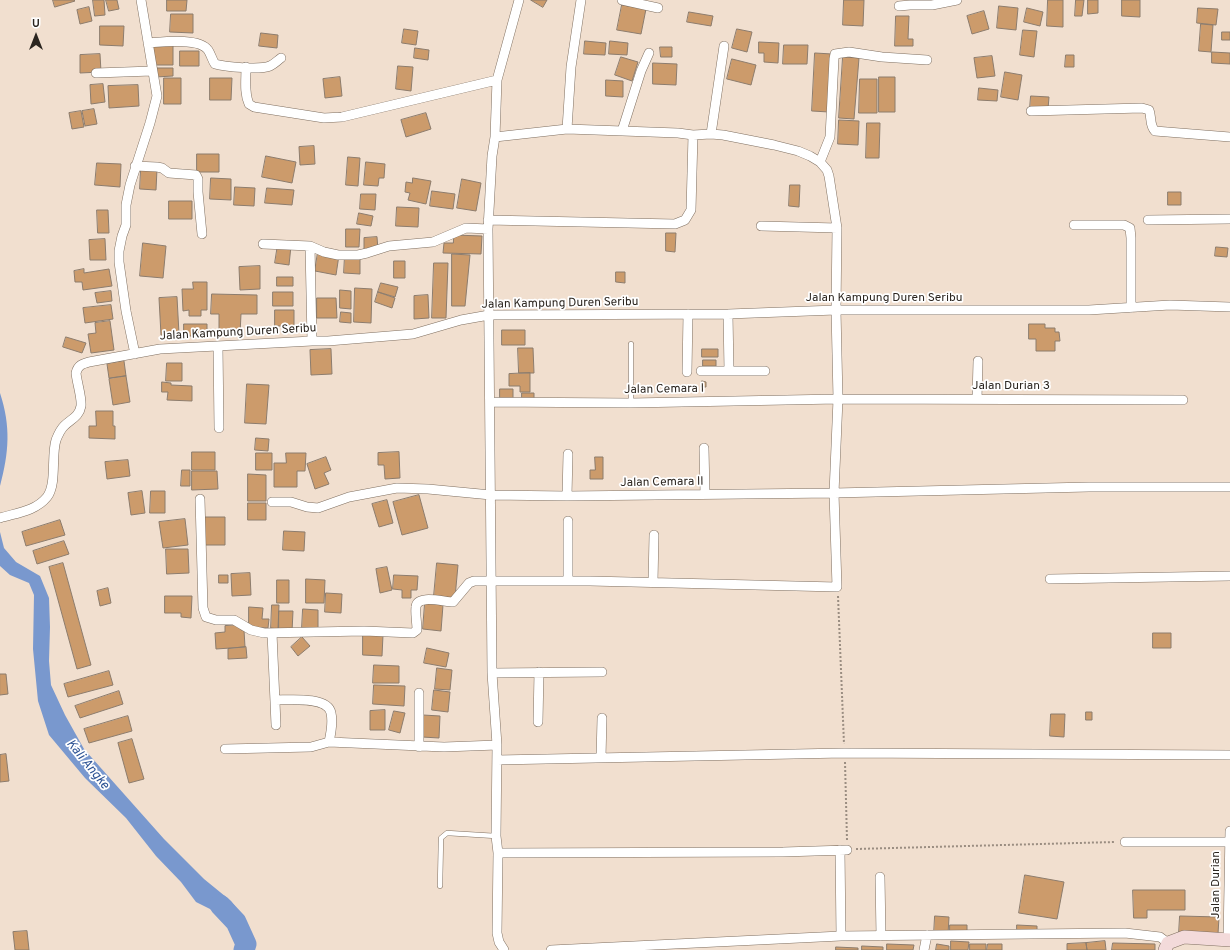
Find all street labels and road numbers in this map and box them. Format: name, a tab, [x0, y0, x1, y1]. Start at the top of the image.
street label: Jalan Kampung Duren Seribu	[806, 292, 962, 306]
street label: Jalan Kampung Duren Seribu	[481, 295, 639, 313]
street label: Jalan Kampung Duren Seribu	[159, 322, 317, 344]
street label: Jalan Durian 3	[972, 380, 1050, 394]
street label: Jalan Cemara I	[624, 382, 704, 398]
street label: Jalan Cemara II	[620, 475, 704, 491]
street label: Jalan Durian	[1210, 851, 1224, 919]

